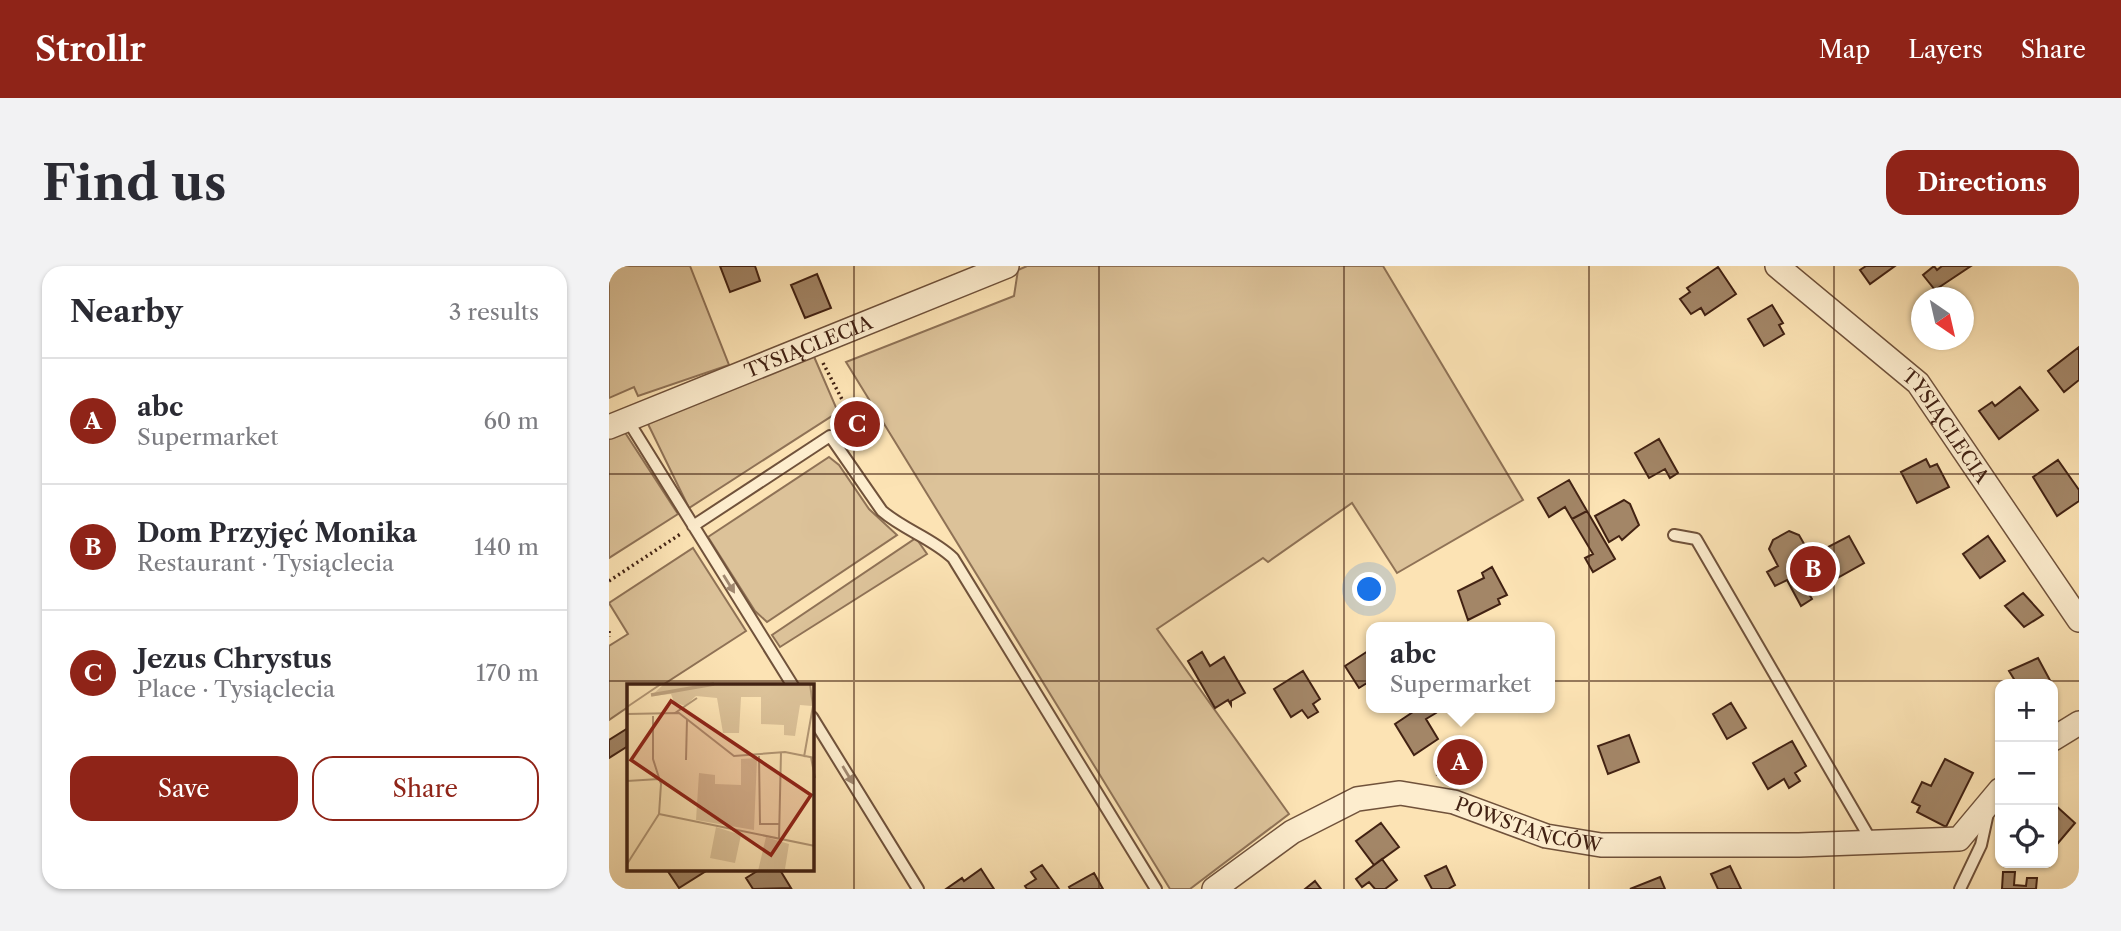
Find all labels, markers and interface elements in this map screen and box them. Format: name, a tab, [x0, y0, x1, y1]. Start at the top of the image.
text: Strollr	[35, 29, 146, 70]
text: Map	[1819, 35, 1870, 64]
text: Layers	[1908, 35, 1983, 64]
text: Share	[2021, 35, 2086, 64]
button: Directions	[1886, 150, 2079, 215]
text: Find us	[42, 152, 226, 213]
north arrow	[1911, 287, 1974, 350]
text: Nearby	[70, 293, 183, 330]
text: 3 results	[449, 298, 539, 326]
street label: TYSIĄCLECIA	[741, 310, 876, 382]
street label: TYSIĄCLECIA	[1898, 363, 1995, 488]
text: abc	[137, 391, 183, 423]
pin: C	[834, 398, 880, 450]
text: A	[84, 407, 102, 435]
text: 60 m	[483, 407, 539, 435]
text: Supermarket	[137, 423, 278, 451]
text: Dom Przyjęć Monika	[137, 517, 417, 549]
text: B	[84, 533, 102, 561]
text: 140 m	[474, 533, 539, 561]
pin: B	[1790, 543, 1836, 595]
text: Restaurant · Tysiąclecia	[137, 549, 394, 577]
your location	[1352, 572, 1386, 606]
one-way arrow	[723, 574, 736, 594]
popup	[1366, 622, 1555, 713]
text: abc	[1390, 638, 1436, 670]
text: Jezus Chrystus	[137, 643, 332, 675]
text: C	[84, 659, 102, 687]
text: 170 m	[476, 659, 539, 687]
text: Supermarket	[1390, 670, 1531, 698]
text: Place · Tysiąclecia	[137, 675, 335, 703]
map controls	[1995, 679, 2058, 868]
button: +	[1995, 679, 2058, 742]
inset map	[627, 684, 814, 872]
pin: A	[1437, 736, 1483, 788]
button: −	[1995, 742, 2058, 805]
button: Save	[70, 756, 298, 821]
button: Share	[312, 756, 539, 821]
one-way arrow	[841, 765, 854, 785]
street label: POWSTAŃCÓW	[1452, 792, 1605, 857]
button: locate	[1995, 805, 2058, 868]

